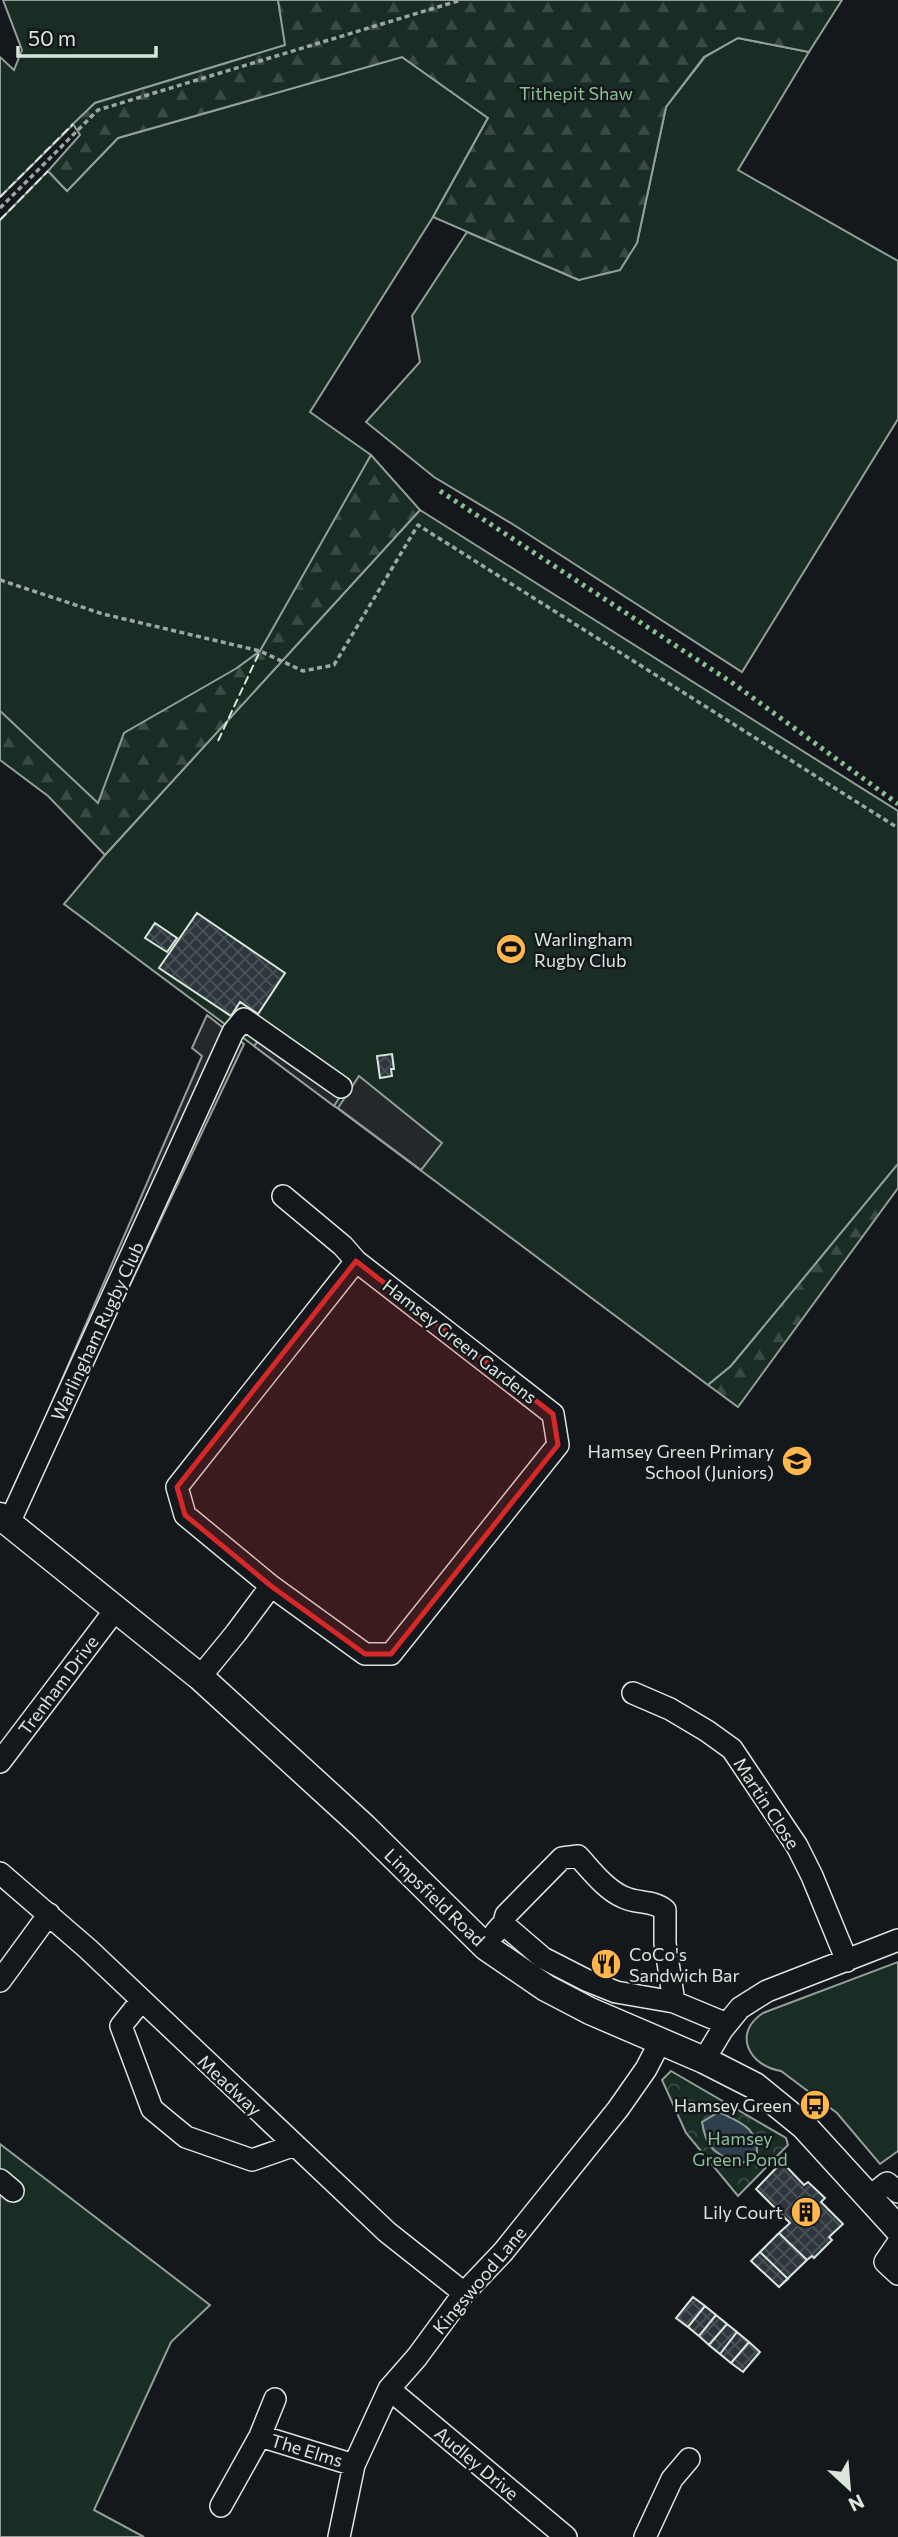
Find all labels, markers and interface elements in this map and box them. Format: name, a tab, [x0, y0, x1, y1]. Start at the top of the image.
scale bar	[18, 14, 156, 58]
text: 50 m	[28, 25, 76, 50]
park label: Tithepit Shaw	[519, 82, 633, 104]
place label: Warlingham Rugby Club	[534, 928, 633, 971]
sports icon: Warlingham Rugby Club	[494, 932, 528, 966]
street label: Warlingham Rugby Club	[46, 1238, 148, 1424]
street label: Hamsey Green Gardens	[379, 1274, 541, 1408]
place label: Hamsey Green Primary School (Juniors)	[588, 1440, 774, 1483]
school or university icon: Hamsey Green Primary School (Juniors)	[780, 1444, 814, 1478]
street label: Trenham Drive	[13, 1631, 103, 1739]
street label: Martin Close	[729, 1753, 805, 1853]
street label: Limpsfield Road	[380, 1844, 490, 1950]
place label: CoCo's Sandwich Bar	[629, 1943, 740, 1986]
restaurant icon: CoCo's Sandwich Bar	[589, 1947, 623, 1981]
street label: Meadway	[194, 2050, 266, 2120]
bus stop icon: Hamsey Green	[798, 2088, 832, 2122]
place label: Hamsey Green	[674, 2094, 792, 2116]
park label: Hamsey Green Pond	[692, 2127, 788, 2170]
building icon: Lily Court	[789, 2195, 823, 2229]
place label: Lily Court	[703, 2201, 783, 2223]
street label: Kingswood Lane	[428, 2222, 530, 2338]
street label: Audley Drive	[431, 2422, 523, 2504]
street label: The Elms	[268, 2429, 346, 2471]
north arrow	[814, 2453, 884, 2523]
text: N	[845, 2490, 868, 2517]

